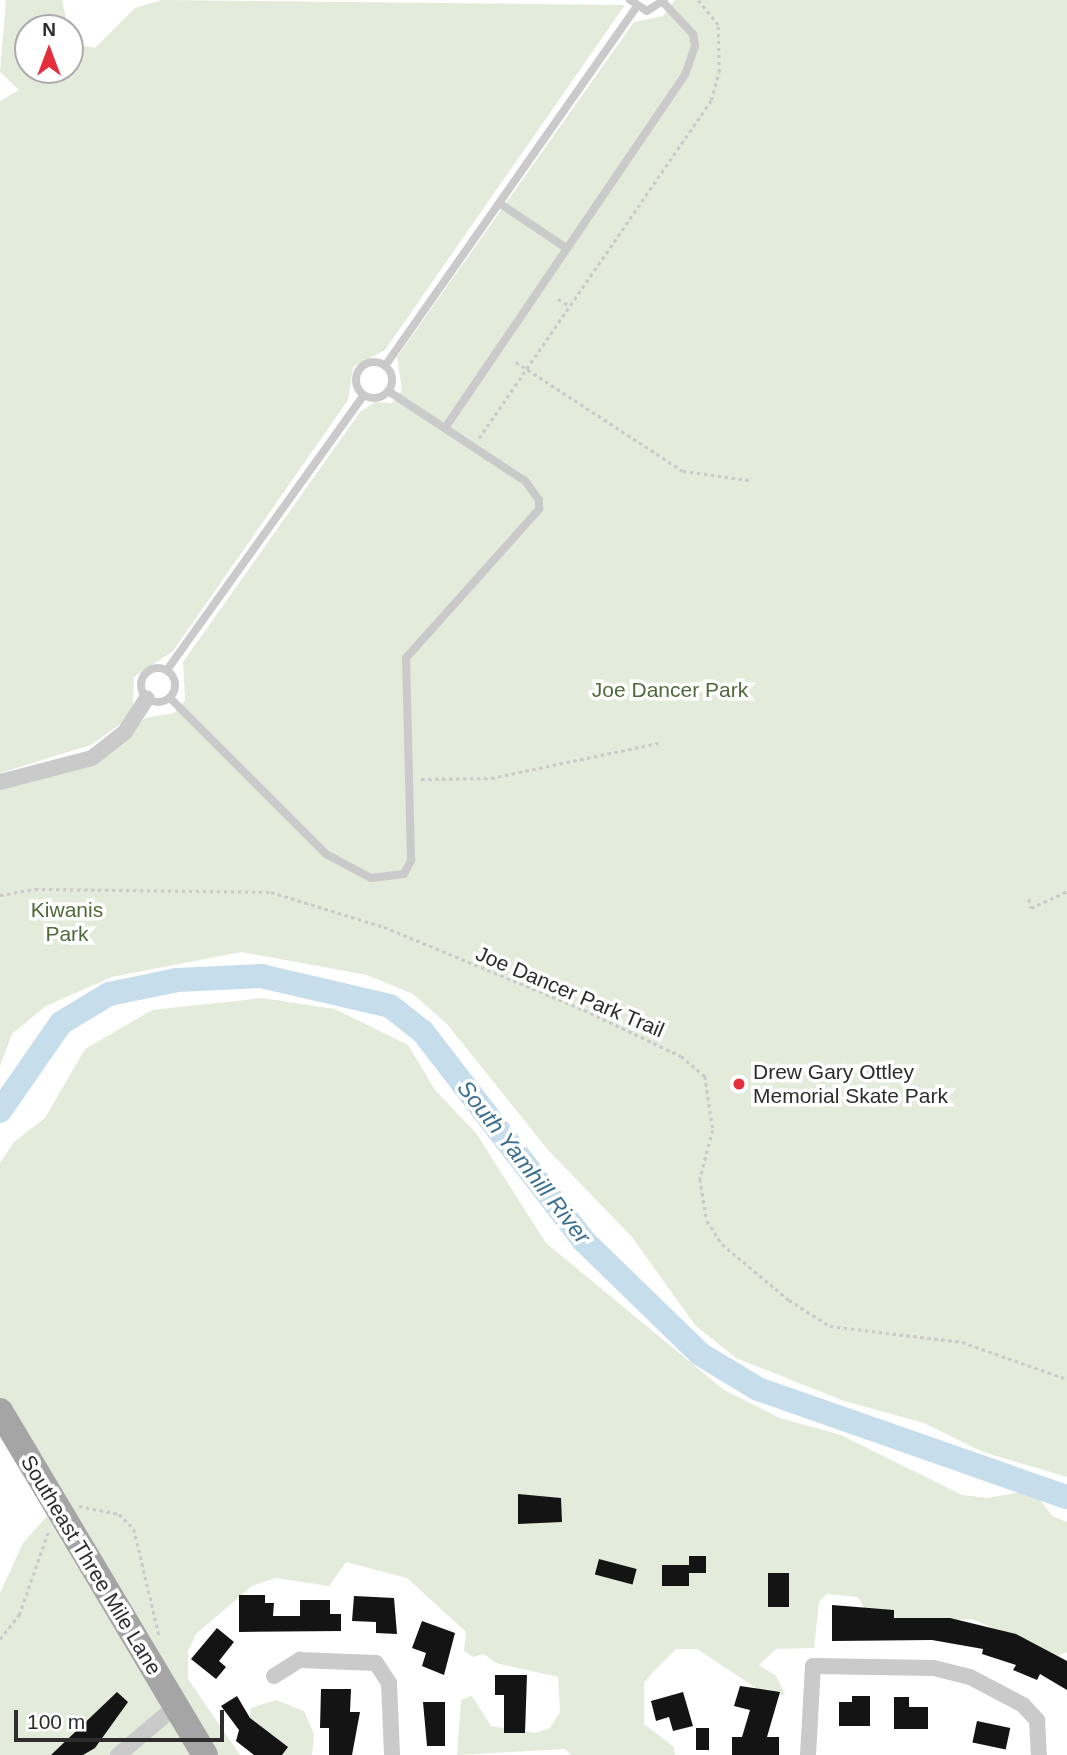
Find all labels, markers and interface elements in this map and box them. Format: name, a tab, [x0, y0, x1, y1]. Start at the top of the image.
north arrow	[14, 14, 84, 84]
text: N	[42, 19, 56, 40]
park label: Joe Dancer Park	[592, 677, 748, 703]
park label: Kiwanis Park	[31, 897, 103, 947]
street label: Joe Dancer Park Trail	[472, 941, 668, 1043]
place label: Drew Gary Ottley Memorial Skate Park	[753, 1059, 948, 1109]
water label: South Yamhill River	[451, 1075, 597, 1249]
marker: Drew Gary Ottley Memorial Skate Park	[731, 1076, 747, 1092]
street label: Southeast Three Mile Lane	[15, 1450, 167, 1680]
scale bar	[18, 1696, 228, 1740]
text: 100 m	[27, 1710, 85, 1733]

